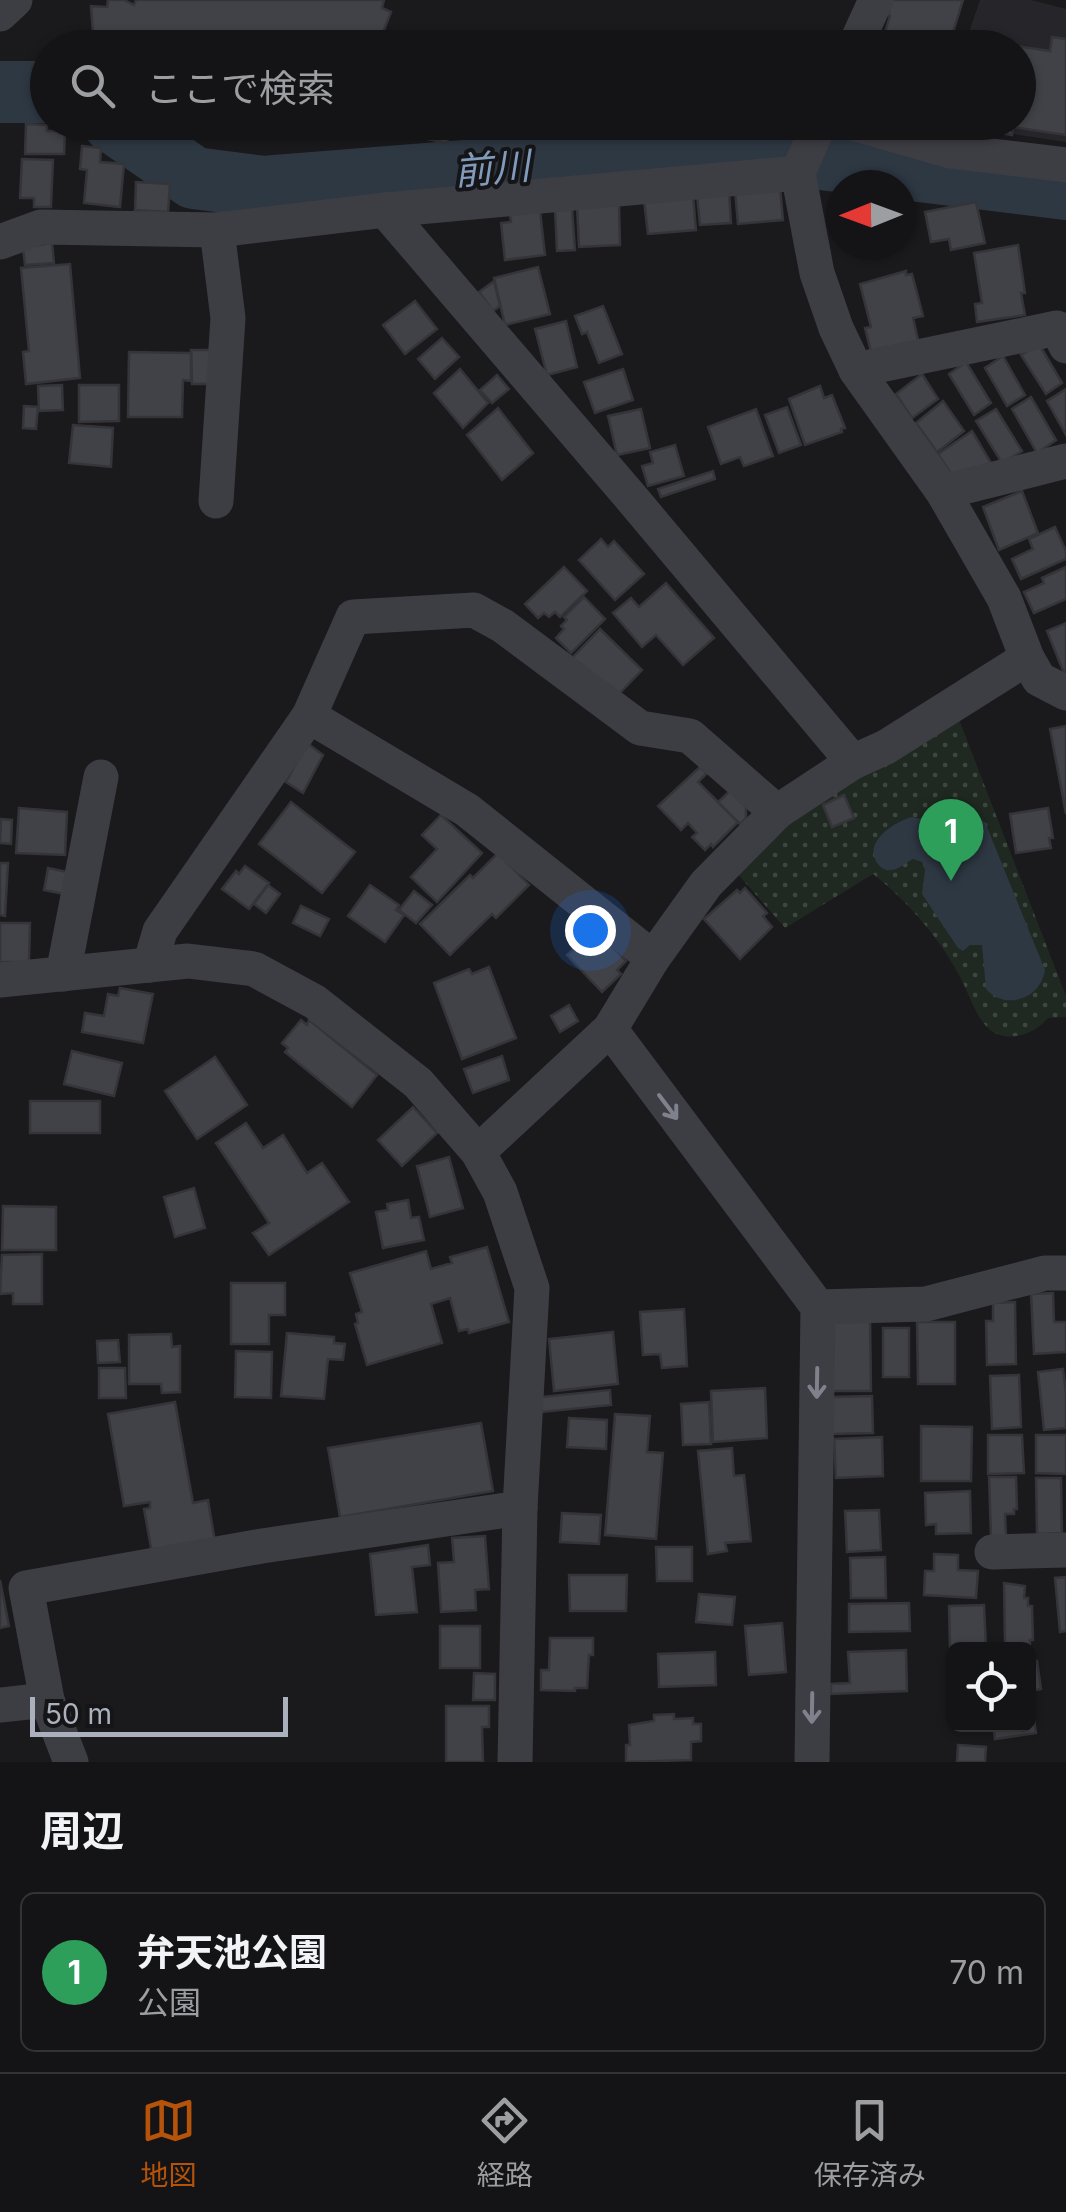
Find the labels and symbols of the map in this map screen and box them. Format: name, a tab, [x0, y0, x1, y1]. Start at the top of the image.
water label: 前川	[452, 141, 536, 194]
north arrow	[826, 170, 916, 260]
pin: 1	[918, 798, 984, 881]
your location	[565, 905, 616, 956]
one-way arrow	[658, 1093, 679, 1120]
one-way arrow	[807, 1366, 826, 1398]
one-way arrow	[803, 1691, 822, 1723]
scale bar	[30, 1692, 288, 1736]

